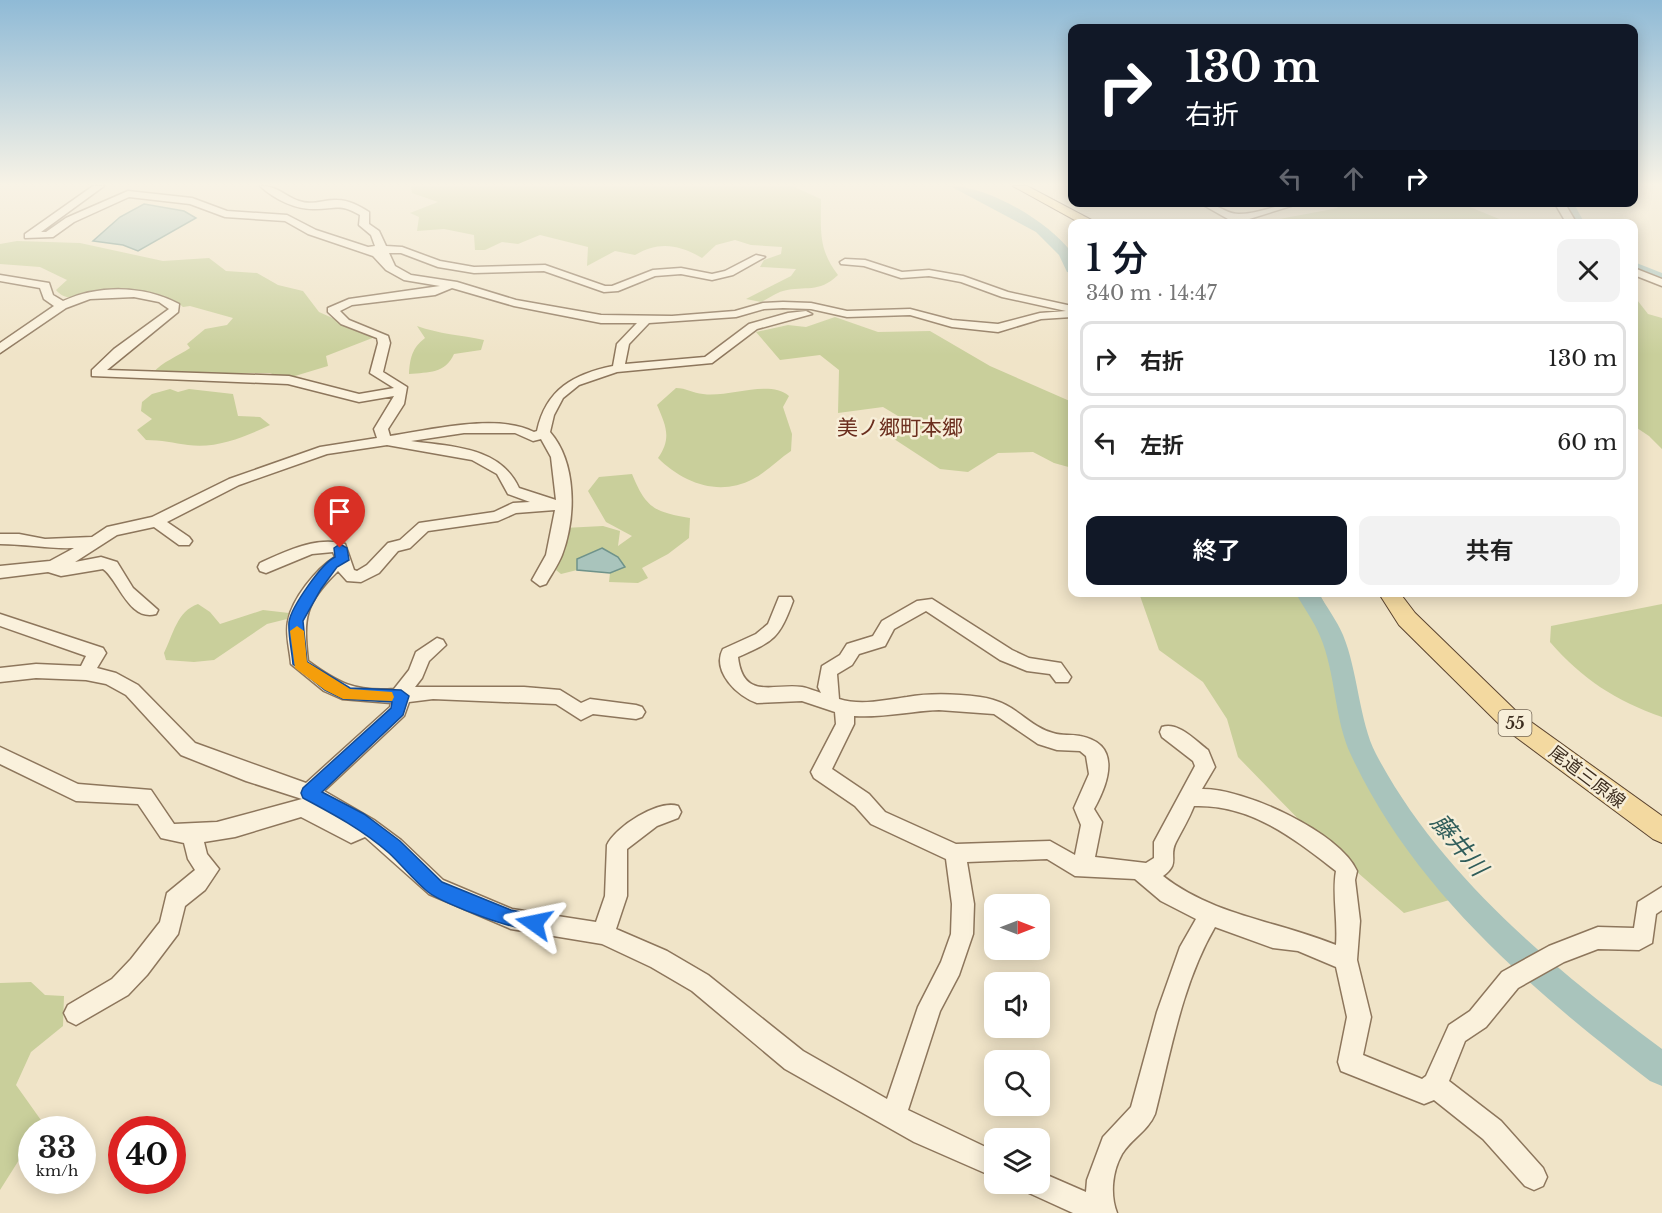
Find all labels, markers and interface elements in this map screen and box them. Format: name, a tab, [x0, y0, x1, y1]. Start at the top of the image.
text: 130 m	[1185, 41, 1319, 93]
icon: right	[1086, 48, 1164, 126]
text: 右折	[1185, 98, 1239, 131]
icon: left	[1274, 162, 1307, 195]
icon: ahead	[1337, 162, 1370, 195]
icon: right	[1400, 162, 1433, 195]
text: 1 分	[1086, 236, 1148, 281]
button: close	[1557, 239, 1620, 302]
text: 340 m · 14:47	[1086, 281, 1217, 305]
icon: right	[1089, 342, 1122, 375]
text: 130 m	[1548, 345, 1617, 372]
text: 右折	[1140, 348, 1184, 375]
district label: 美ノ郷町本郷	[837, 415, 963, 441]
icon: left	[1089, 426, 1122, 459]
text: 60 m	[1557, 429, 1617, 456]
text: 左折	[1140, 432, 1184, 459]
pin	[314, 486, 365, 548]
icon: arrive	[323, 495, 356, 528]
button: 終了	[1086, 516, 1347, 585]
button: 共有	[1359, 516, 1620, 585]
road number: 55	[1498, 710, 1532, 736]
street label: 尾道三原線	[1544, 741, 1630, 813]
water label: 藤井川	[1425, 808, 1496, 884]
position arrow	[502, 891, 566, 955]
north arrow	[984, 894, 1050, 960]
map controls	[984, 894, 1050, 1194]
button: sound	[984, 972, 1050, 1038]
button: search	[984, 1050, 1050, 1116]
speed limit sign: 40	[108, 1116, 186, 1194]
button: layers	[984, 1128, 1050, 1194]
text: 33	[38, 1129, 76, 1166]
text: km/h	[36, 1161, 78, 1180]

